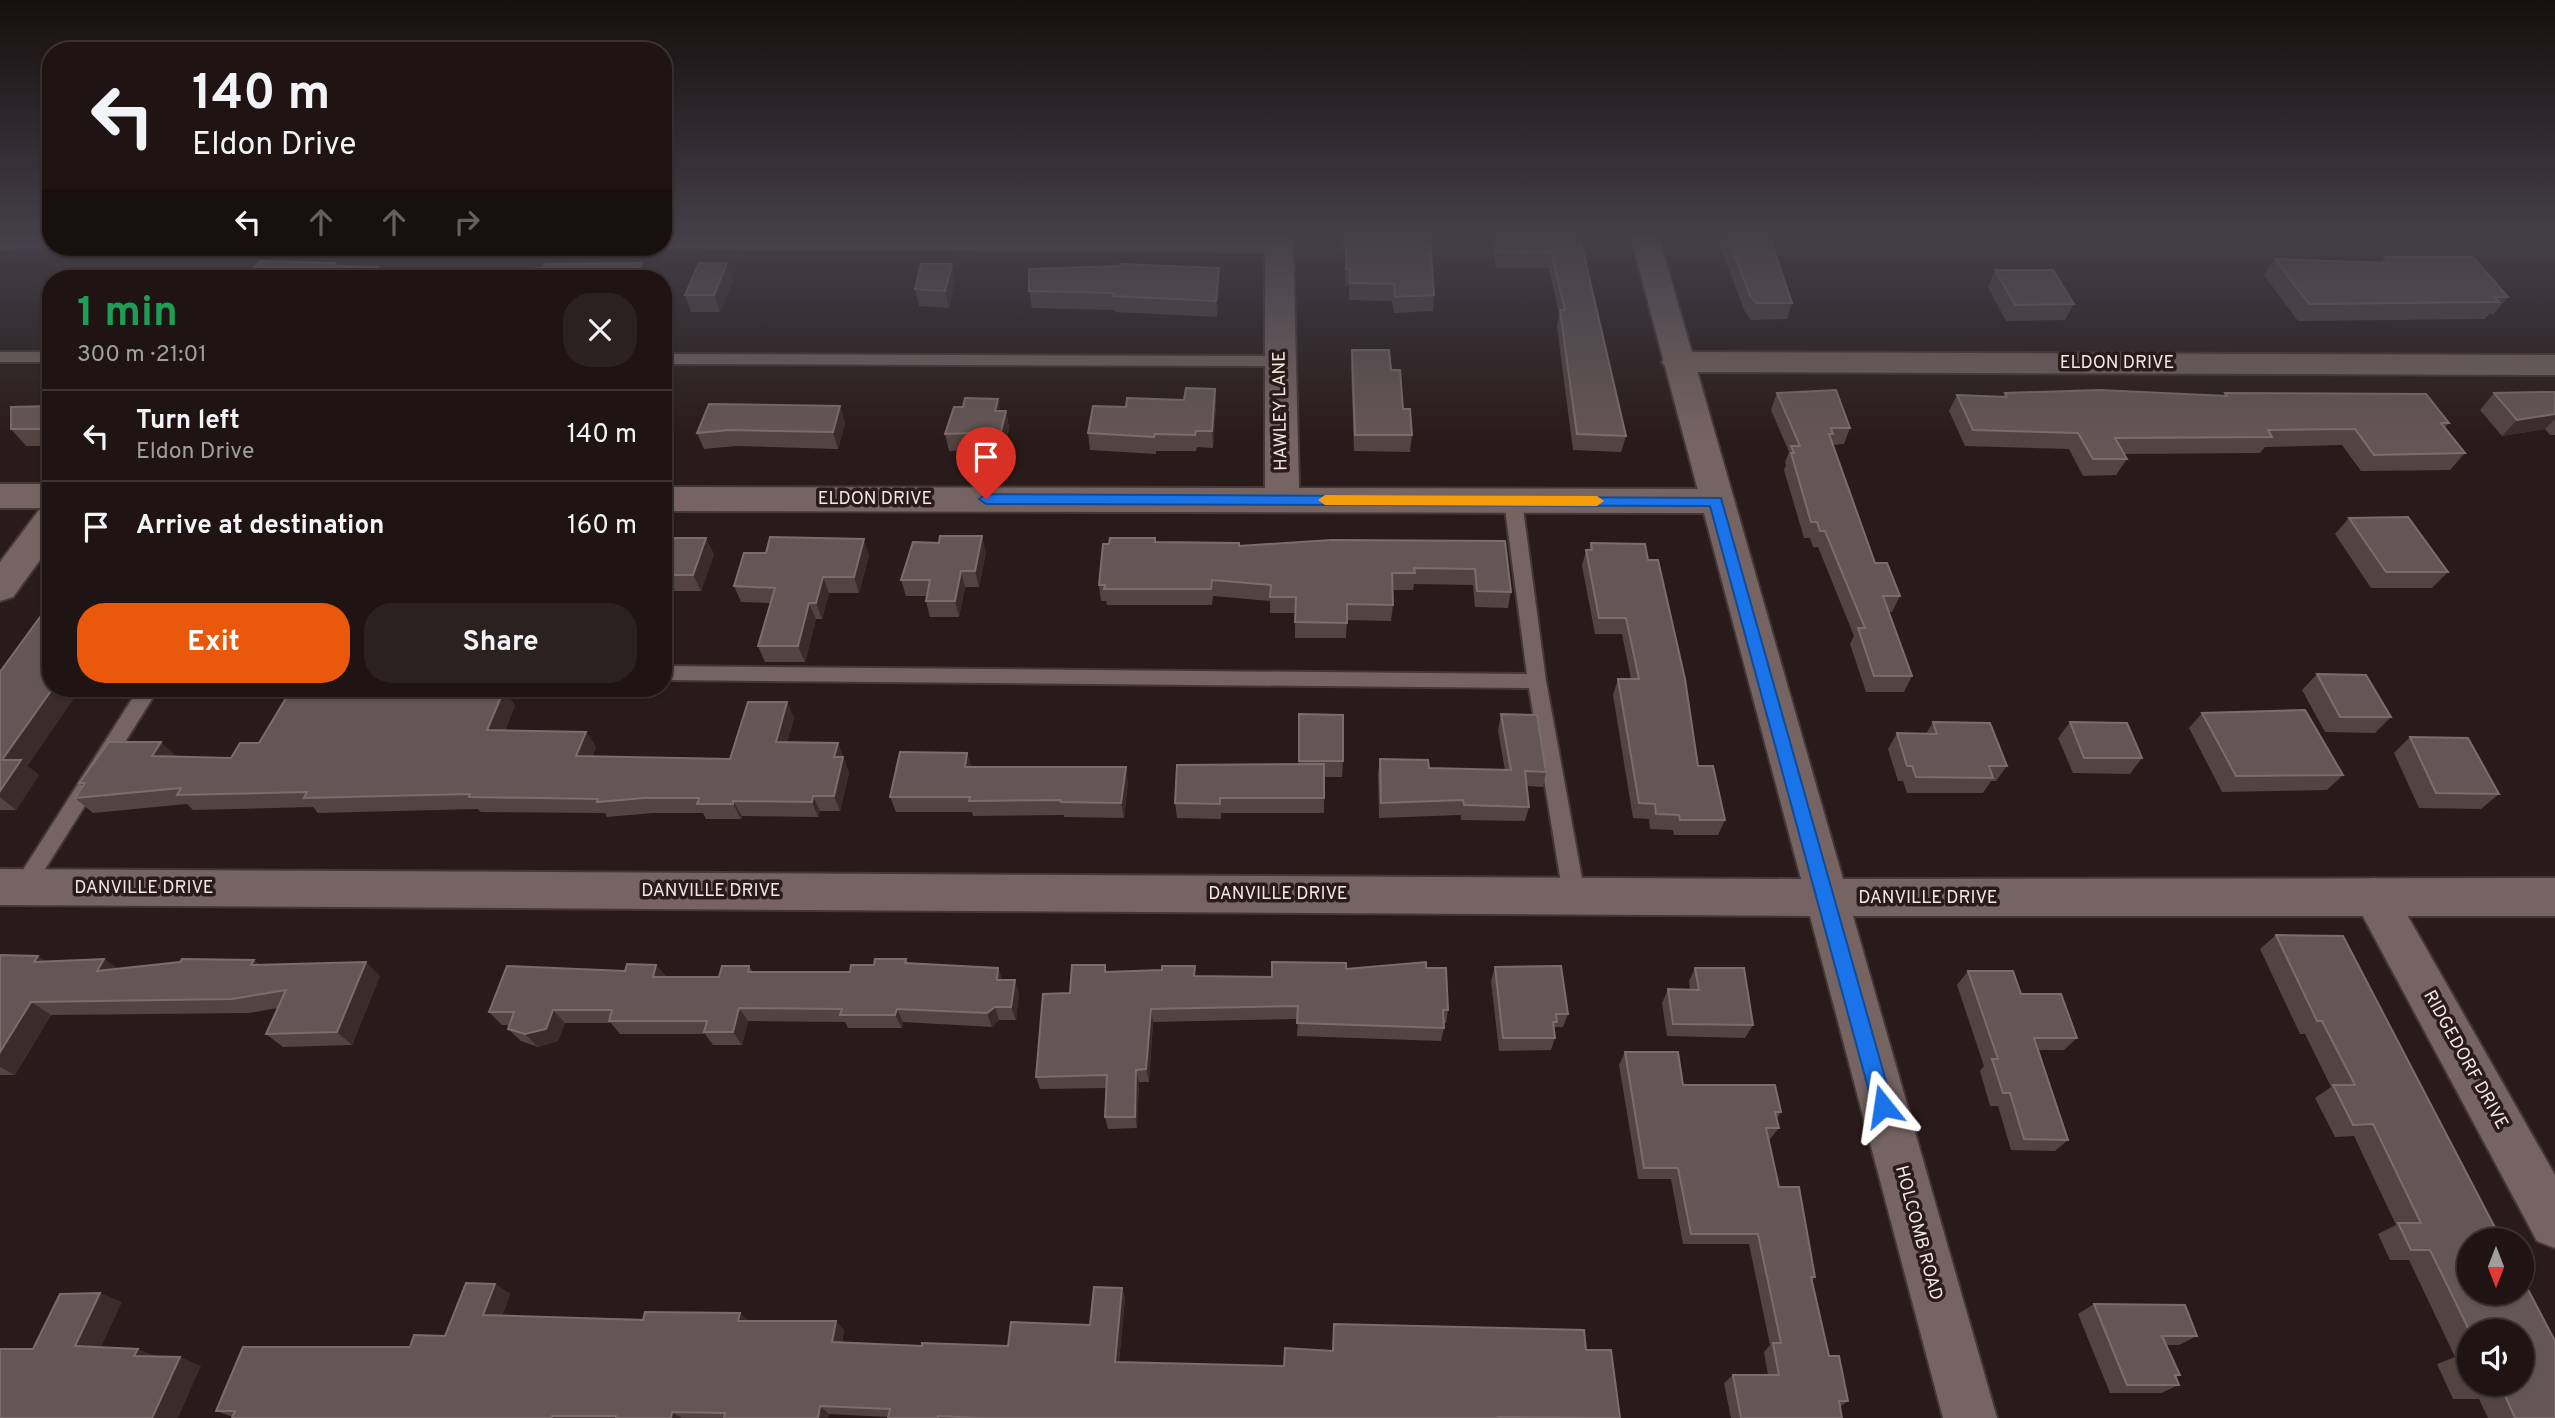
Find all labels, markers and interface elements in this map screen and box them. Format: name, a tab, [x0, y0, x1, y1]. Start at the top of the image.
text: 140 m	[192, 65, 331, 127]
icon: left	[77, 70, 168, 161]
text: Eldon Drive	[192, 126, 357, 166]
icon: left	[229, 203, 267, 241]
icon: ahead	[302, 203, 340, 241]
icon: ahead	[375, 203, 413, 241]
icon: right	[448, 203, 486, 241]
text: 1 min	[77, 288, 178, 341]
button: close	[563, 293, 637, 367]
text: 300 m · 21:01	[77, 341, 207, 370]
street label: HAWLEY LANE	[1268, 351, 1294, 471]
street label: ELDON DRIVE	[2060, 352, 2174, 375]
text: Turn left	[136, 405, 240, 438]
icon: left	[77, 417, 115, 455]
text: 140 m	[567, 419, 637, 452]
pin	[956, 427, 1016, 499]
text: Eldon Drive	[136, 438, 254, 467]
icon: arrive	[967, 438, 1005, 476]
street label: ELDON DRIVE	[818, 488, 932, 511]
icon: arrive	[77, 508, 115, 546]
text: Arrive at destination	[136, 510, 384, 543]
text: 160 m	[567, 510, 637, 543]
button: Exit	[77, 603, 350, 683]
button: Share	[364, 603, 637, 683]
street label: DANVILLE DRIVE	[74, 877, 214, 900]
street label: DANVILLE DRIVE	[641, 880, 781, 903]
street label: DANVILLE DRIVE	[1208, 883, 1348, 906]
street label: DANVILLE DRIVE	[1858, 887, 1998, 910]
street label: RIDGEDORF DRIVE	[2417, 986, 2513, 1134]
position arrow	[1846, 1069, 1920, 1143]
street label: HOLCOMB ROAD	[1889, 1163, 1947, 1303]
north arrow	[2457, 1228, 2534, 1306]
map controls	[2457, 1228, 2534, 1396]
button: sound	[2457, 1319, 2534, 1396]

